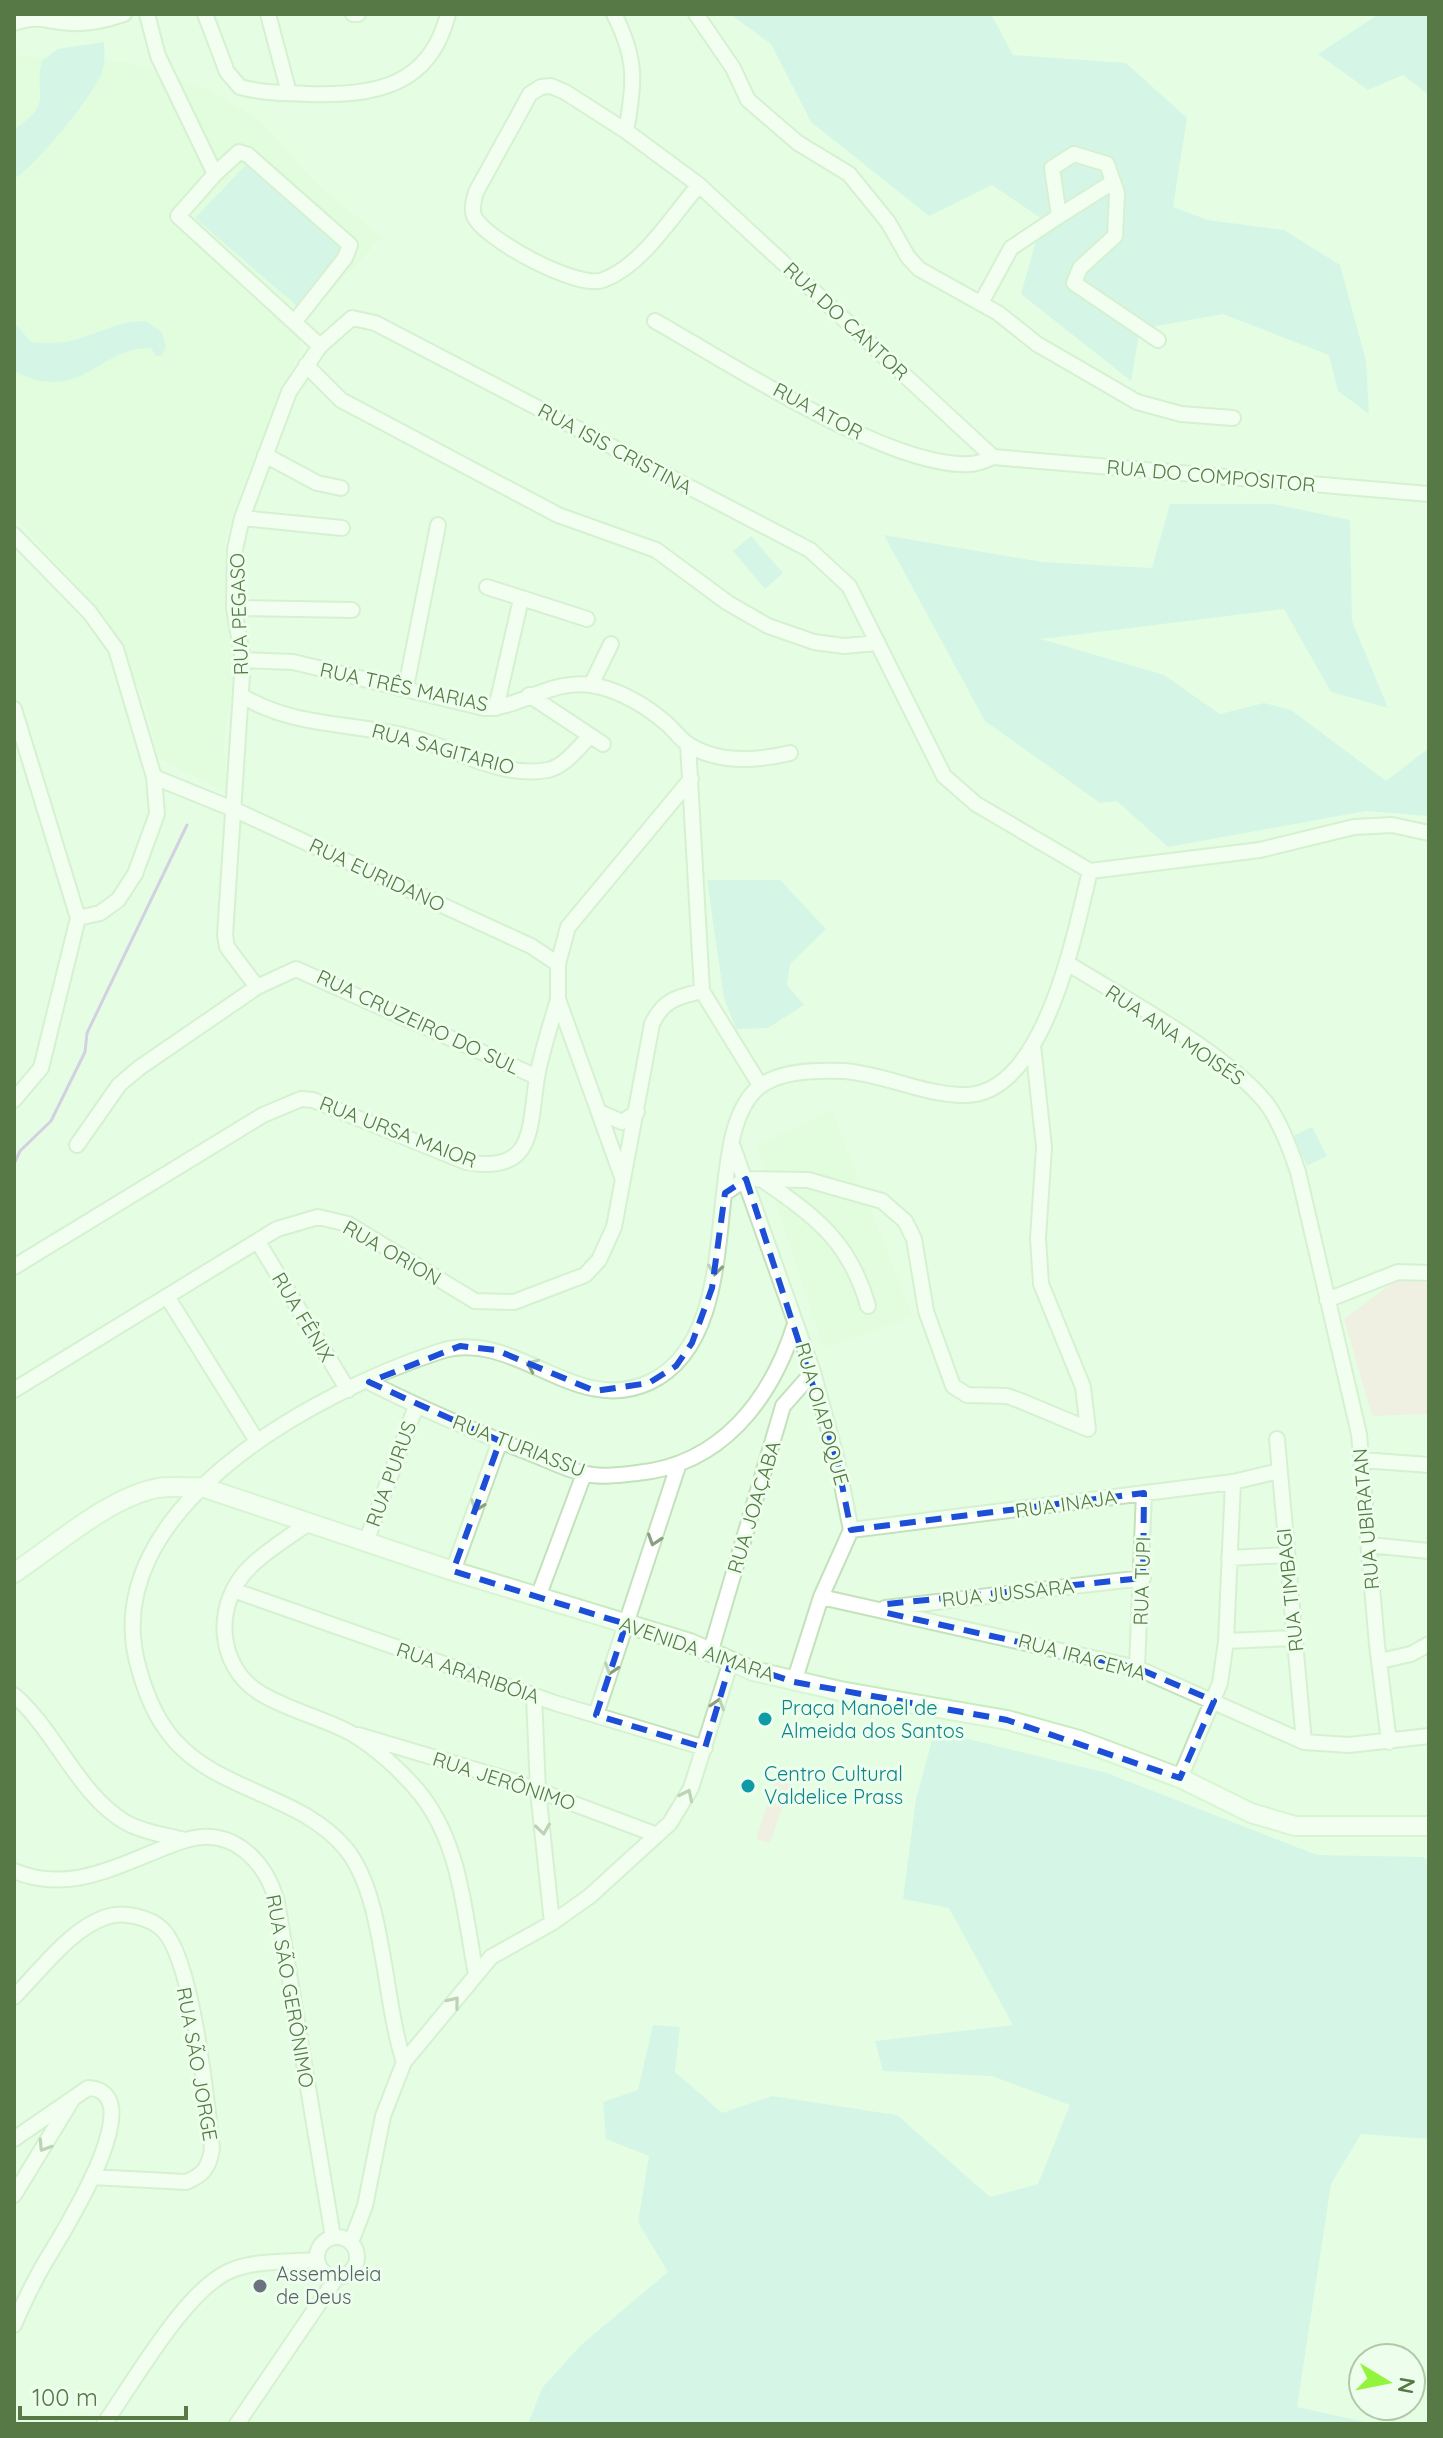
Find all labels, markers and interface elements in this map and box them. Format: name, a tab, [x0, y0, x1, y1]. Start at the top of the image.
street label: RUA DO CANTOR	[779, 256, 914, 385]
street label: RUA ATOR	[769, 376, 867, 445]
street label: RUA ISIS CRISTINA	[534, 397, 697, 500]
street label: RUA DO COMPOSITOR	[1105, 454, 1317, 497]
street label: RUA PEGASO	[224, 552, 253, 676]
street label: RUA TRÊS MARIAS	[318, 656, 491, 717]
street label: RUA SAGITARIO	[369, 717, 517, 780]
street label: RUA EURIDANO	[305, 832, 449, 917]
street label: RUA CRUZEIRO DO SUL	[313, 964, 524, 1080]
street label: RUA ANA MOISÉS	[1101, 979, 1250, 1090]
street label: RUA URSA MAIOR	[316, 1090, 480, 1173]
street label: RUA ORION	[339, 1214, 446, 1291]
one-way arrow	[706, 1264, 723, 1277]
street label: RUA FÊNIX	[267, 1267, 340, 1366]
street label: RUA OIAPOQUE	[790, 1340, 855, 1488]
one-way arrow	[526, 1359, 541, 1375]
street label: RUA TURIASSU	[449, 1409, 589, 1482]
street label: RUA PURUS	[360, 1418, 421, 1530]
street label: RUA JOAÇABA	[721, 1437, 786, 1576]
street label: RUA UBIRATAN	[1347, 1447, 1384, 1591]
street label: RUA INAJA	[1014, 1484, 1118, 1523]
one-way arrow	[470, 1498, 486, 1512]
street label: RUA TIMBAGI	[1271, 1527, 1308, 1653]
one-way arrow	[647, 1532, 663, 1546]
street label: RUA TUPI	[1127, 1536, 1156, 1626]
street label: RUA JUSSARA	[940, 1573, 1075, 1612]
street label: AVENIDA AIMARA	[617, 1610, 778, 1687]
street label: RUA IRACEMA	[1016, 1628, 1149, 1686]
street label: RUA ARARIBÓIA	[393, 1636, 543, 1709]
one-way arrow	[604, 1662, 620, 1676]
place label: Praça Manoel de Almeida dos Santos	[781, 1695, 964, 1743]
one-way arrow	[709, 1698, 725, 1712]
marker: Praça Manoel de Almeida dos Santos	[756, 1710, 774, 1728]
street label: RUA JERÔNIMO	[430, 1746, 579, 1815]
place label: Centro Cultural Valdelice Prass	[764, 1761, 903, 1809]
marker: Centro Cultural Valdelice Prass	[739, 1777, 757, 1795]
one-way arrow	[677, 1789, 693, 1804]
one-way arrow	[534, 1822, 551, 1836]
street label: RUA SÃO GERÔNIMO	[261, 1892, 320, 2090]
street label: RUA SÃO JORGE	[172, 1985, 223, 2143]
one-way arrow	[444, 1997, 459, 2011]
one-way arrow	[39, 2137, 54, 2151]
place label: Assembleia de Deus	[276, 2261, 381, 2309]
marker: Assembleia de Deus	[251, 2277, 269, 2295]
north arrow	[1347, 2342, 1427, 2422]
scale bar	[20, 2370, 186, 2420]
text: N	[1392, 2375, 1422, 2396]
text: 100 m	[32, 2382, 98, 2412]

